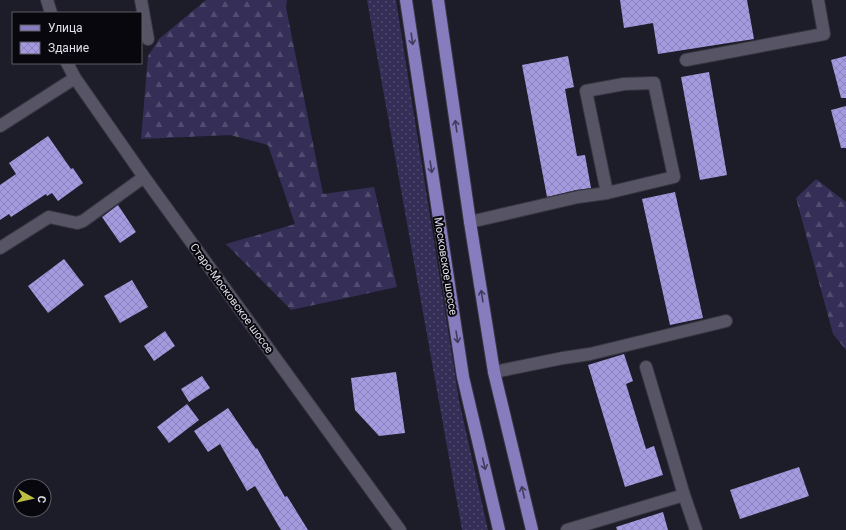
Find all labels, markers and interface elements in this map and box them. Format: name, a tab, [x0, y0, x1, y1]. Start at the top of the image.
legend	[12, 12, 142, 64]
text: Улица	[48, 21, 83, 35]
one-way arrow	[408, 32, 416, 45]
text: Здание	[48, 41, 89, 55]
one-way arrow	[452, 120, 460, 133]
one-way arrow	[427, 160, 435, 173]
street label: Московское шоссе	[431, 216, 460, 316]
street label: Старо-Московское шоссе	[187, 241, 276, 356]
one-way arrow	[478, 290, 486, 303]
one-way arrow	[453, 330, 461, 343]
one-way arrow	[480, 457, 488, 470]
north arrow	[12, 478, 52, 518]
one-way arrow	[518, 486, 526, 499]
text: С	[34, 495, 48, 504]

